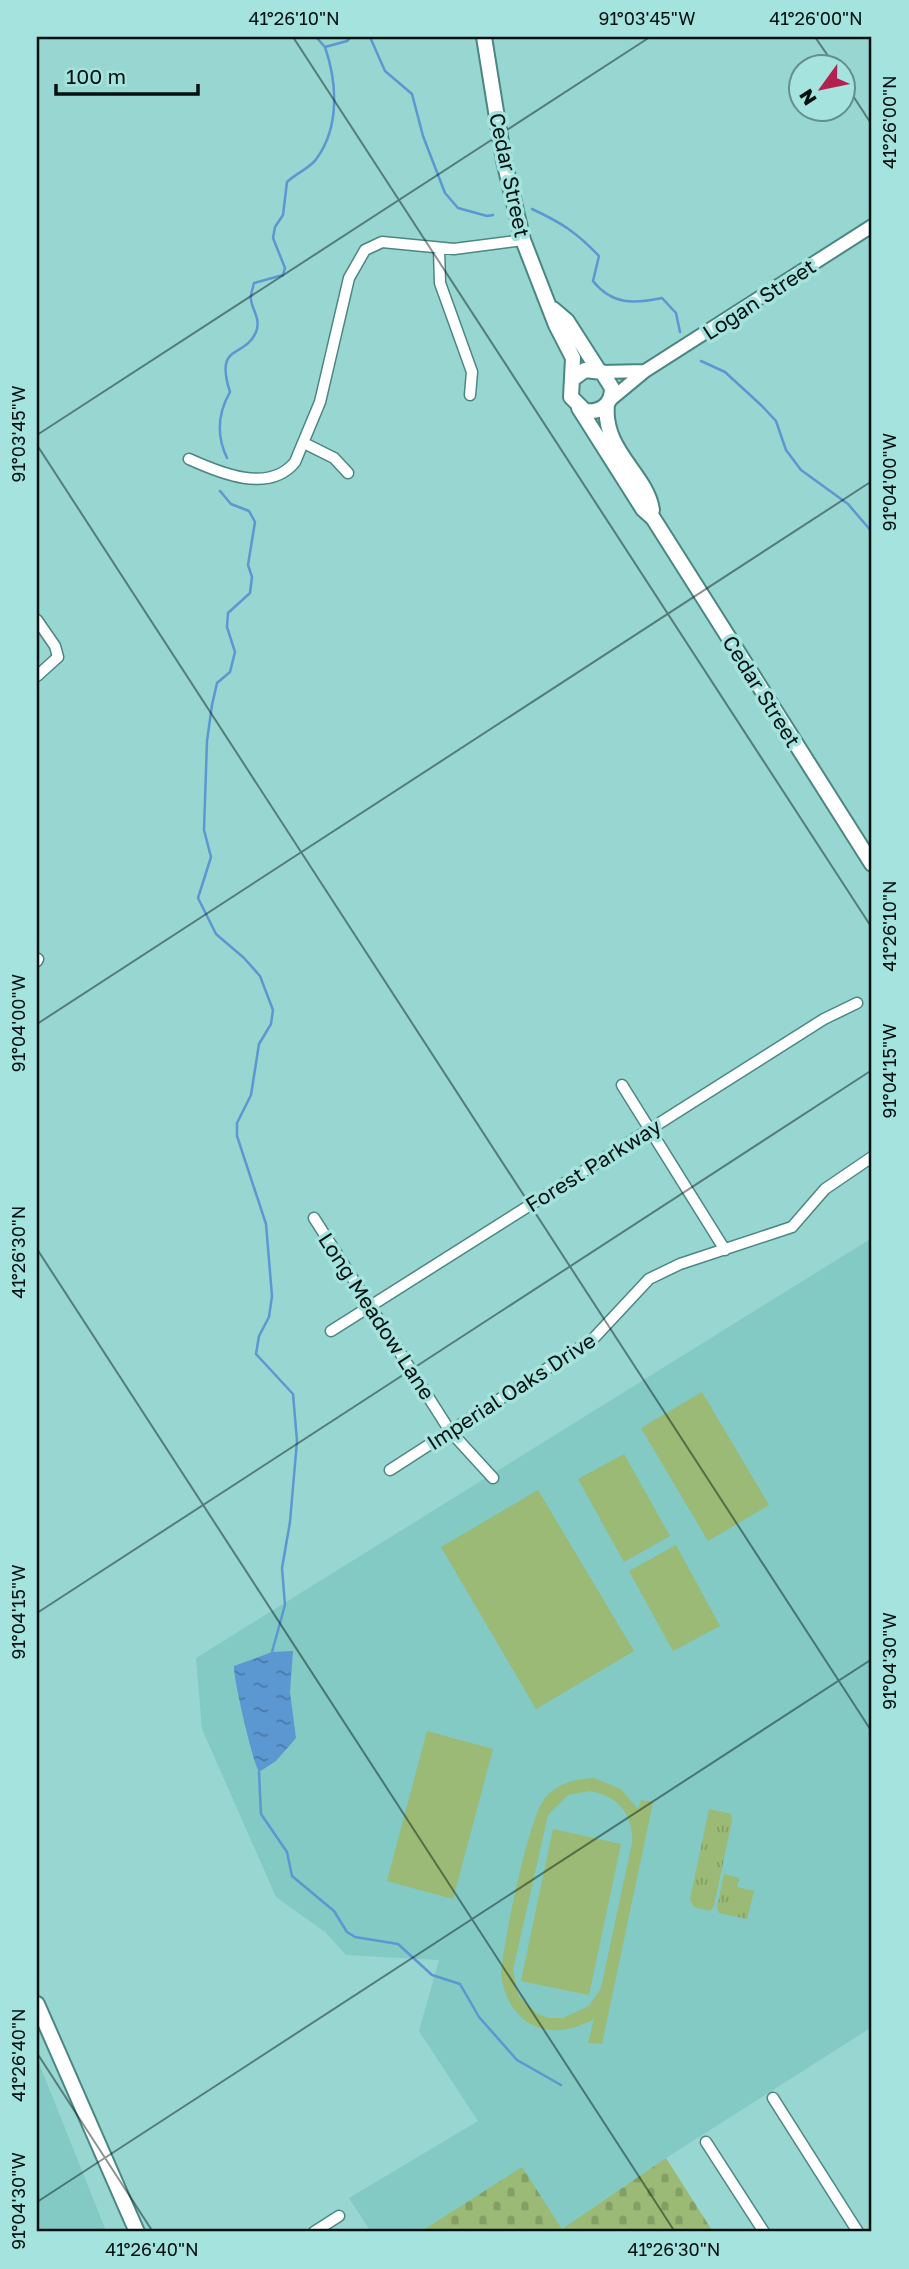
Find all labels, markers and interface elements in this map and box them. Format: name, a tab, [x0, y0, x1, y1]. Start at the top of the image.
text: 41°26'10"N	[248, 7, 340, 29]
text: 91°03'45"W	[599, 7, 695, 29]
text: 41°26'00"N	[769, 7, 863, 29]
scale bar	[56, 52, 198, 96]
north arrow	[786, 52, 856, 122]
text: 100 m	[66, 63, 126, 89]
text: 41°26'00"N	[878, 75, 900, 169]
text: N	[794, 85, 821, 110]
street label: Cedar Street	[484, 110, 536, 240]
street label: Logan Street	[698, 253, 820, 345]
text: 91°03'45"W	[7, 386, 29, 482]
text: 91°04'00"W	[878, 433, 900, 531]
street label: Cedar Street	[717, 630, 807, 752]
text: 41°26'10"N	[878, 880, 900, 972]
text: 91°04'00"W	[7, 974, 29, 1072]
text: 91°04'15"W	[878, 1023, 900, 1119]
street label: Forest Parkway	[520, 1113, 666, 1217]
text: 41°26'30"N	[7, 1206, 29, 1298]
street label: Long Meadow Lane	[313, 1227, 441, 1405]
street label: Imperial Oaks Drive	[422, 1327, 600, 1455]
text: 91°04'15"W	[7, 1564, 29, 1660]
text: 91°04'30"W	[878, 1612, 900, 1710]
text: 41°26'40"N	[7, 2008, 29, 2102]
text: 91°04'30"W	[7, 2152, 29, 2250]
text: 41°26'40"N	[105, 2238, 199, 2260]
text: 41°26'30"N	[628, 2238, 720, 2260]

